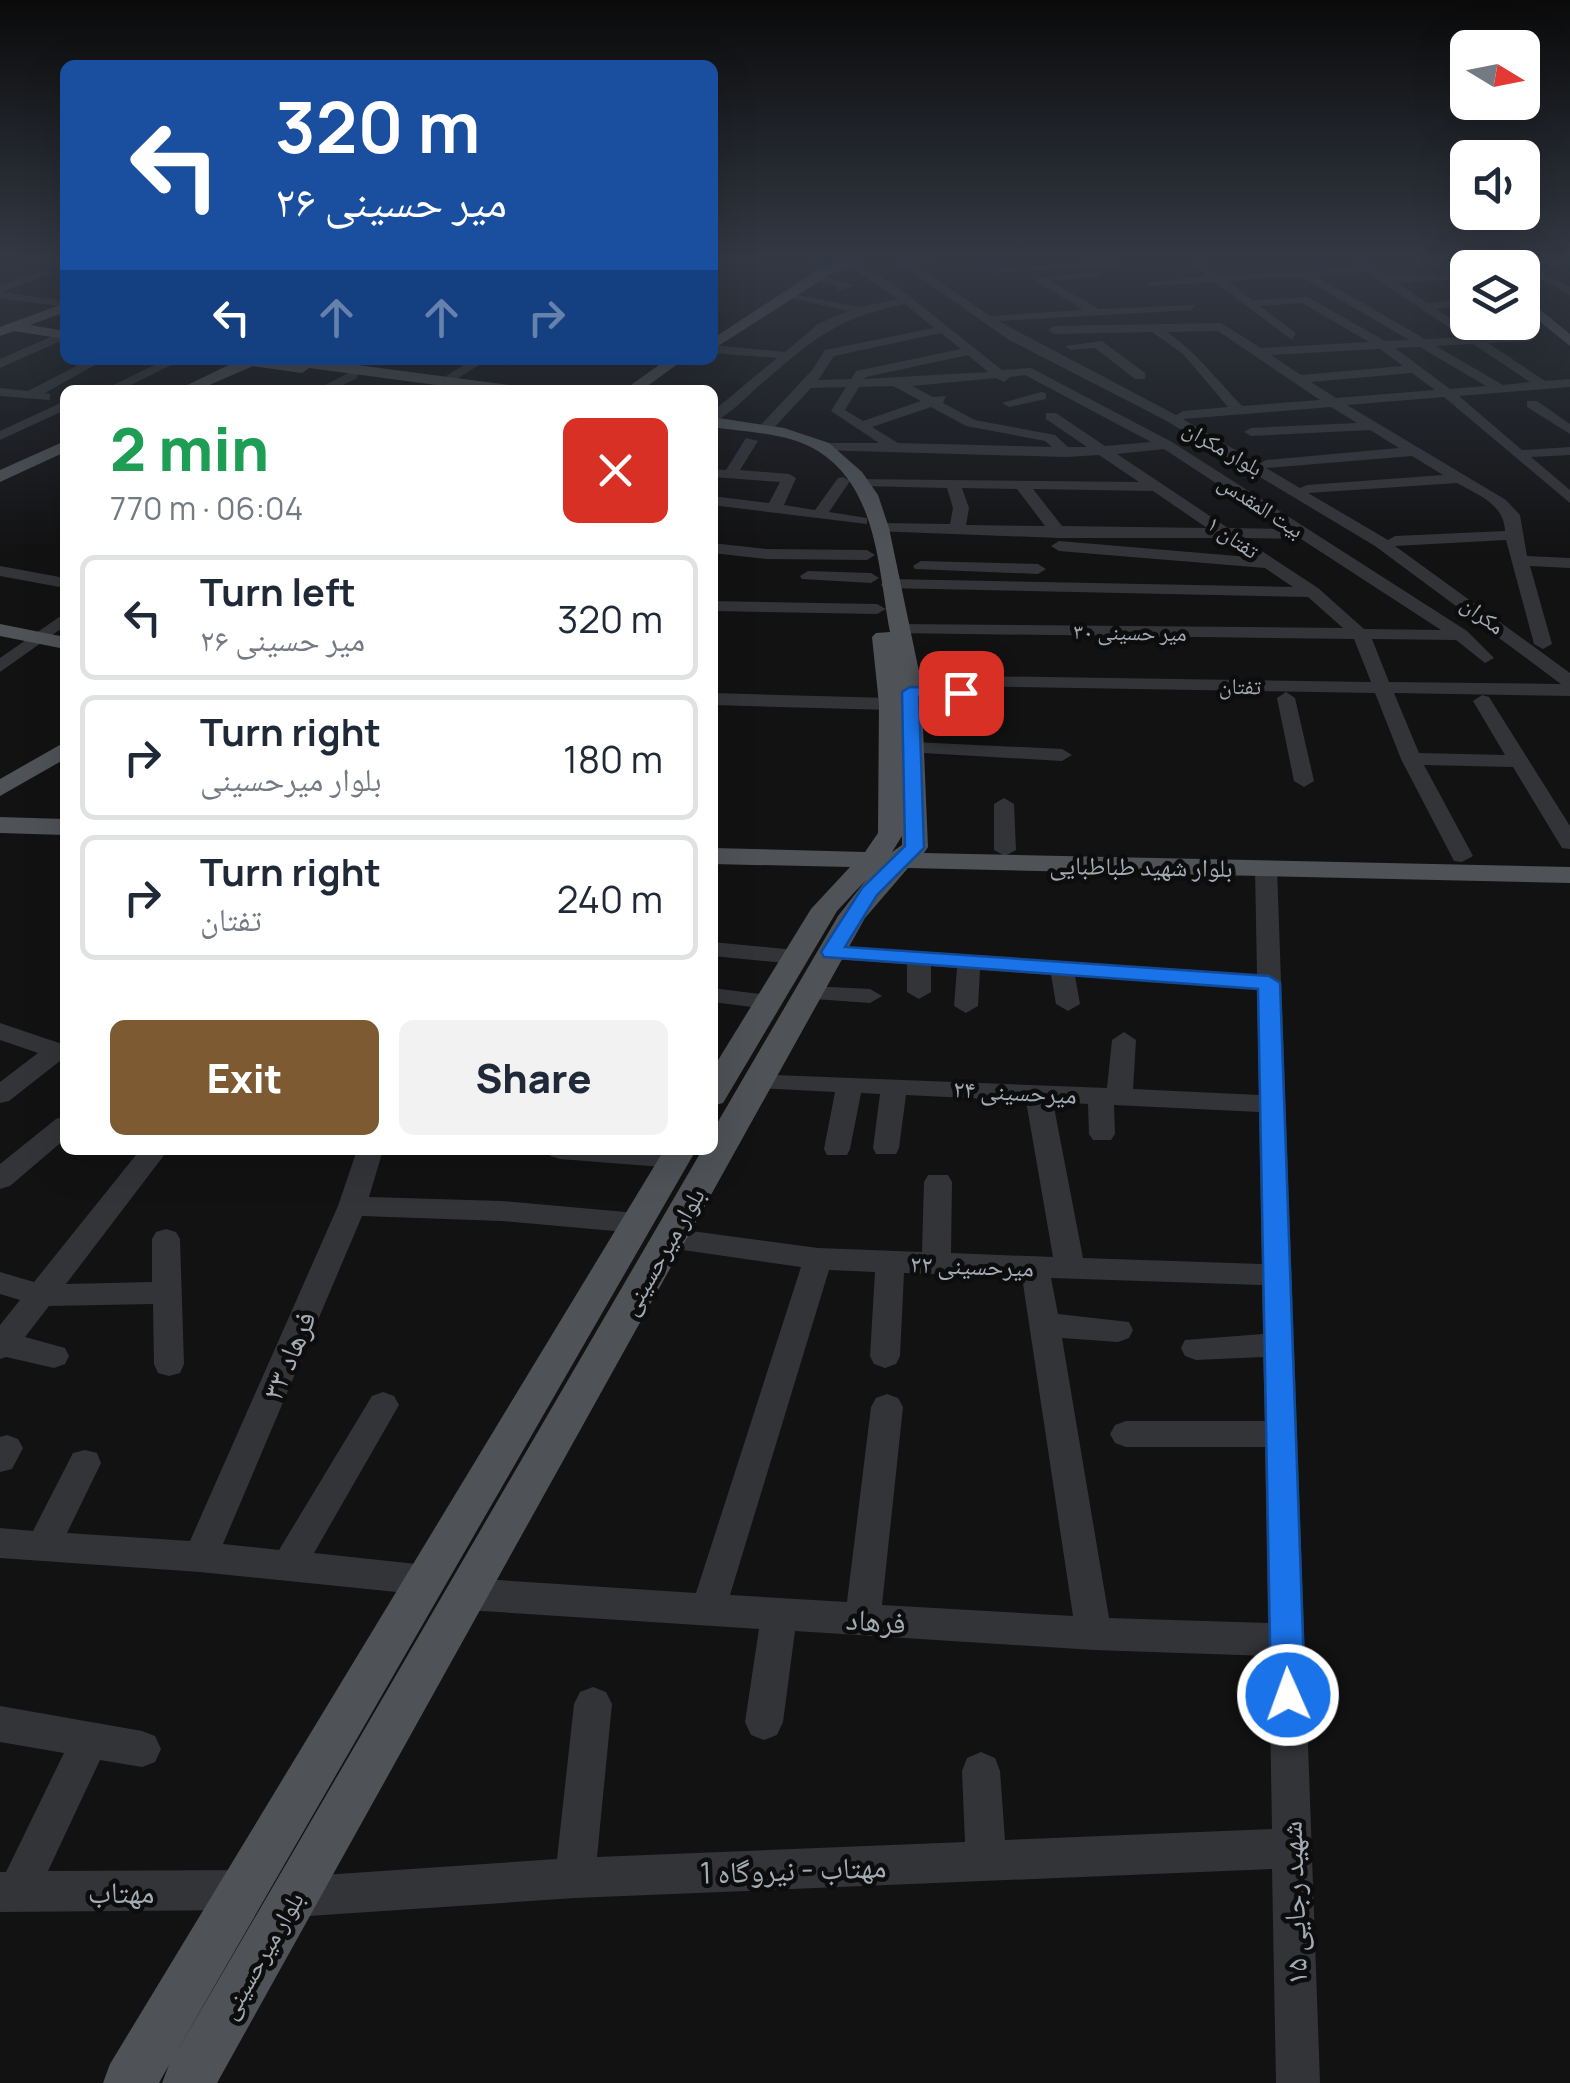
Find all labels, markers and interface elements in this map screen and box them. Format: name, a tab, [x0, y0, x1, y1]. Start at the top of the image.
north arrow	[1450, 30, 1540, 120]
map controls	[1450, 30, 1540, 340]
text: 320 m	[275, 78, 480, 174]
icon: left	[110, 100, 240, 230]
button: sound	[1450, 140, 1540, 230]
text: میر حسینی ۲۶	[275, 169, 507, 231]
button: layers	[1450, 250, 1540, 340]
icon: left	[204, 290, 259, 345]
icon: ahead	[309, 290, 364, 345]
icon: ahead	[414, 290, 469, 345]
icon: right	[519, 290, 574, 345]
text: 2 min	[110, 407, 269, 489]
street label: بلوار مکران	[1178, 413, 1268, 483]
button: close	[563, 418, 668, 523]
street label: بیت المقدس	[1212, 467, 1310, 545]
text: 770 m · 06:04	[110, 486, 303, 530]
street label: تفتان ۱	[1201, 508, 1265, 566]
text: Turn left	[200, 565, 356, 617]
street label: مکران	[1455, 589, 1511, 641]
icon: left	[115, 590, 170, 645]
text: 320 m	[557, 592, 663, 644]
street label: میر حسینی ۳۰	[1073, 616, 1187, 648]
text: میر حسینی ۲۶	[200, 617, 365, 661]
pin	[919, 651, 1004, 736]
icon: arrive	[934, 666, 989, 721]
street label: تفتان	[1219, 671, 1262, 701]
text: Turn right	[200, 705, 381, 757]
icon: right	[115, 730, 170, 785]
text: 180 m	[563, 732, 663, 784]
text: بلوار میرحسینی	[200, 757, 381, 801]
text: Turn right	[200, 845, 381, 897]
street label: بلوار شهید طباطبایی	[1049, 847, 1233, 885]
icon: right	[115, 870, 170, 925]
text: 240 m	[557, 872, 663, 924]
text: تفتان	[200, 897, 262, 941]
button: Exit	[110, 1020, 379, 1135]
button: Share	[399, 1020, 668, 1135]
street label: میرحسینی ۲۴	[952, 1070, 1078, 1112]
street label: بلوار میرحسینی	[611, 1181, 713, 1321]
street label: میرحسینی ۲۲	[909, 1245, 1035, 1285]
street label: فرهاد ۳۳	[251, 1304, 325, 1406]
street label: فرهاد	[845, 1597, 907, 1643]
position arrow	[1236, 1643, 1340, 1747]
street label: شهید رجایی ۱۵	[1270, 1820, 1316, 1986]
street label: مهتاب - نیروگاه 1	[699, 1845, 887, 1893]
street label: مهتاب	[88, 1871, 154, 1912]
street label: بلوار میرحسینی	[210, 1885, 312, 2025]

